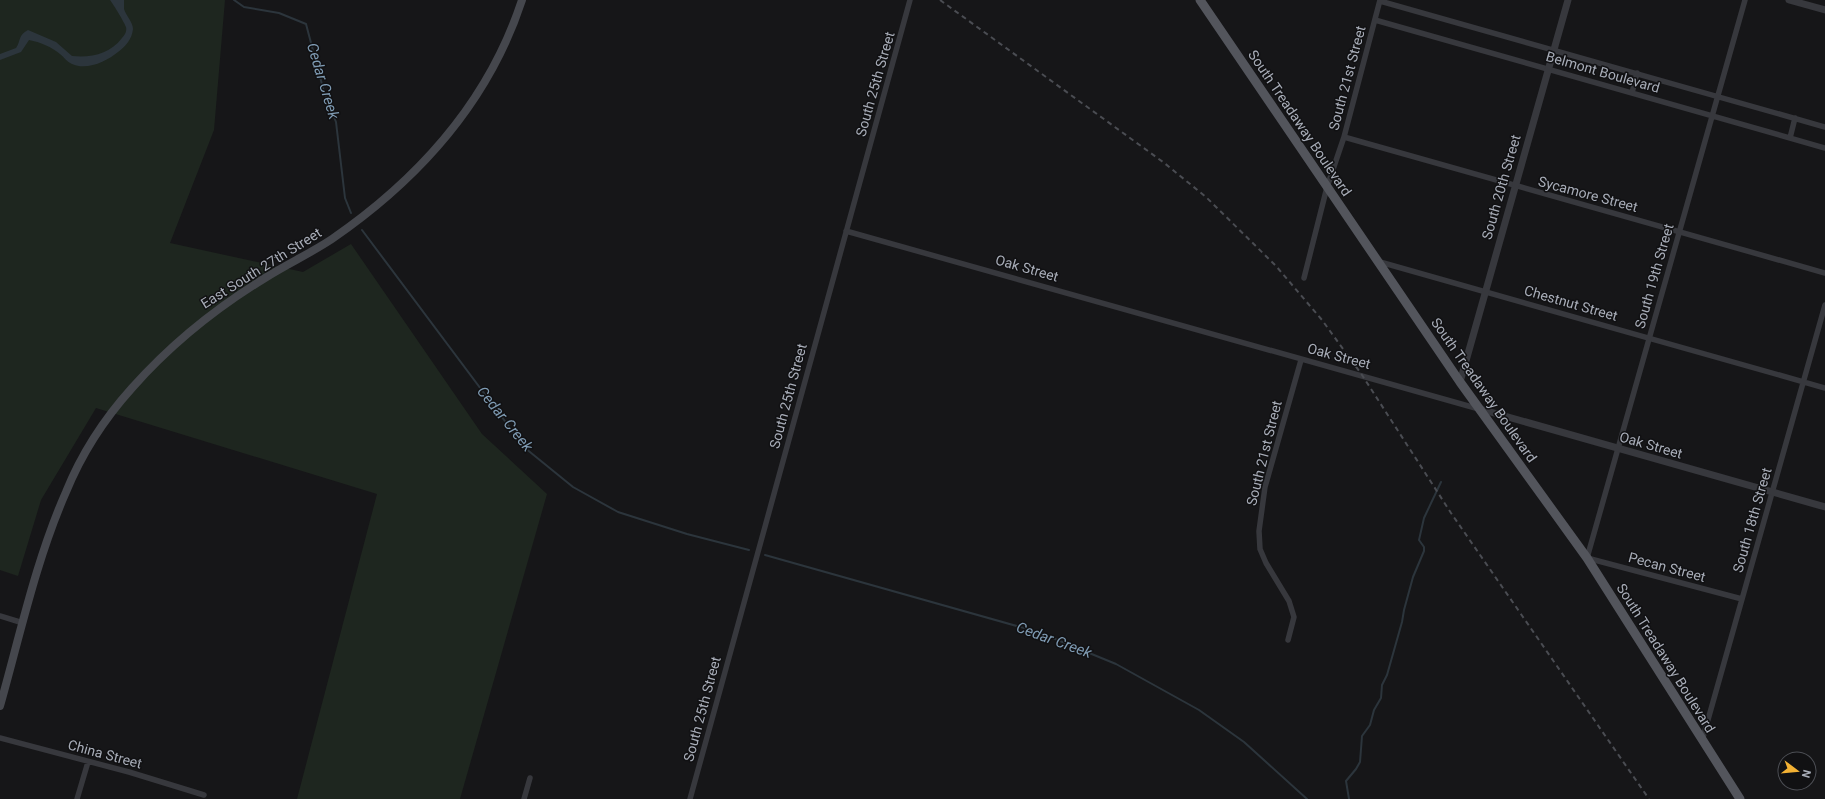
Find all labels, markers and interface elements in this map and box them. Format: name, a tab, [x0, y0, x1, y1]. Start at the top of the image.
street label: South 21st Street	[1325, 23, 1369, 132]
street label: South 25th Street	[852, 29, 898, 138]
water label: Cedar Creek	[303, 41, 343, 122]
street label: South Treadaway Boulevard	[1245, 47, 1355, 199]
street label: Belmont Boulevard	[1544, 48, 1662, 96]
street label: South 20th Street	[1478, 132, 1524, 241]
street label: Sycamore Street	[1536, 173, 1640, 215]
street label: South 19th Street	[1631, 221, 1677, 330]
street label: East South 27th Street	[198, 224, 325, 312]
street label: Oak Street	[994, 251, 1061, 285]
street label: Chestnut Street	[1522, 282, 1620, 324]
street label: South Treadaway Boulevard	[1428, 315, 1540, 465]
street label: Oak Street	[1306, 340, 1373, 372]
street label: South 25th Street	[766, 341, 810, 450]
water label: Cedar Creek	[473, 383, 537, 456]
street label: South 21st Street	[1243, 398, 1285, 507]
street label: Oak Street	[1618, 428, 1685, 462]
street label: South 18th Street	[1729, 465, 1775, 574]
street label: Pecan Street	[1627, 549, 1708, 585]
street label: South Treadaway Boulevard	[1613, 581, 1719, 735]
water label: Cedar Creek	[1014, 618, 1095, 662]
street label: South 25th Street	[680, 654, 724, 763]
street label: China Street	[66, 736, 144, 772]
north arrow	[1777, 751, 1817, 791]
text: N	[1799, 768, 1813, 779]

